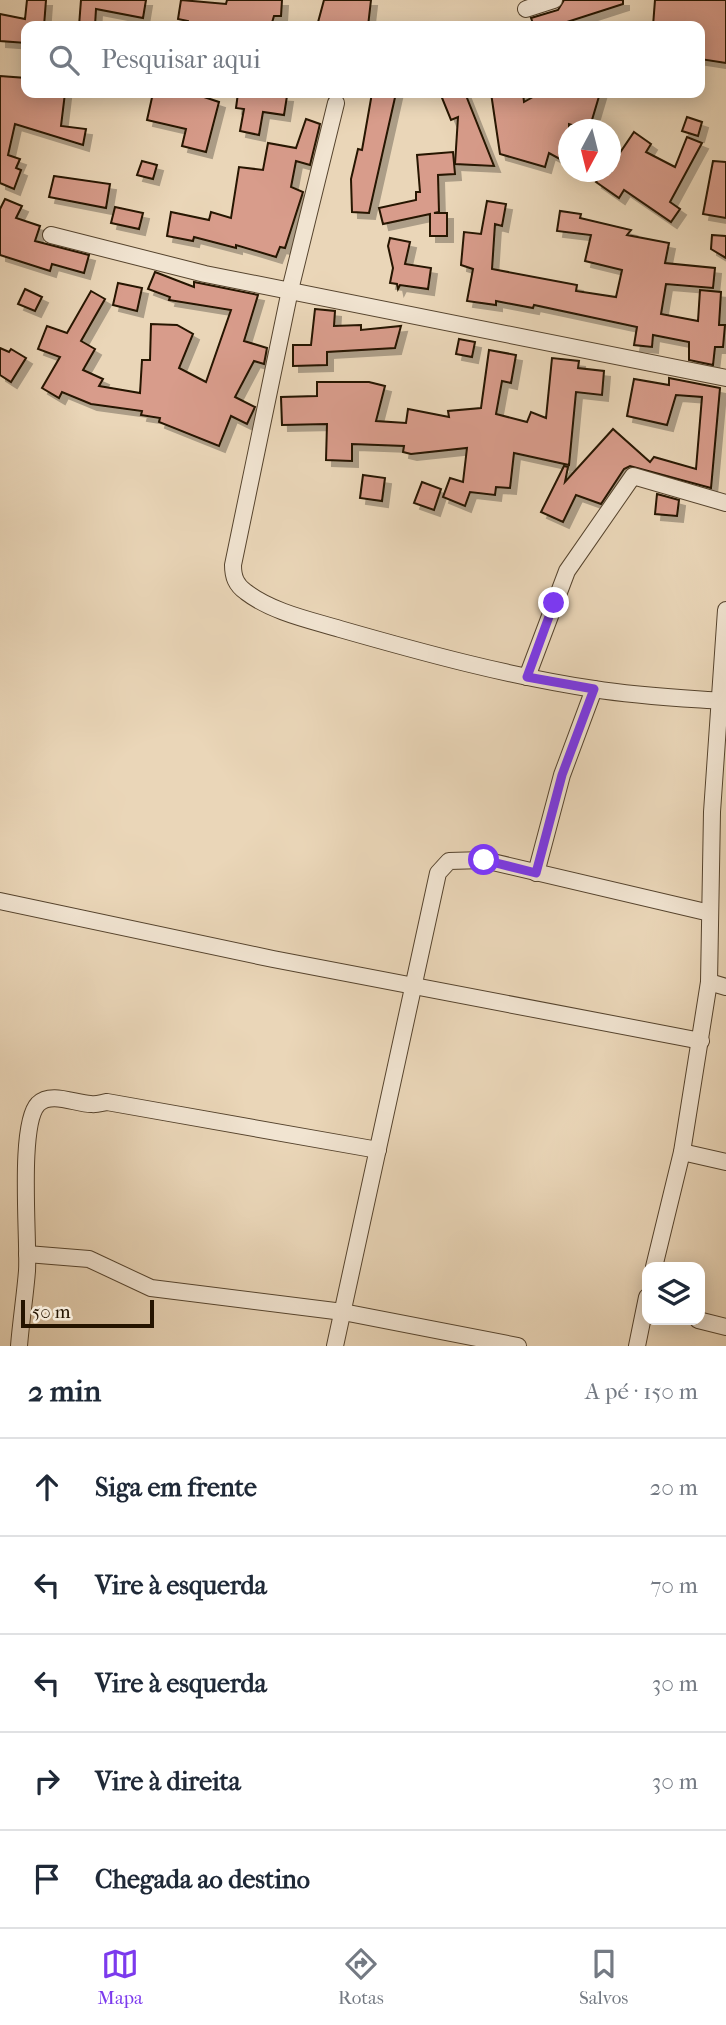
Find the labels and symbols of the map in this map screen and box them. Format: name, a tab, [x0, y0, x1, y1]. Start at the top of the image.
north arrow	[558, 119, 621, 182]
route end	[538, 587, 569, 618]
route start	[468, 844, 499, 875]
scale bar	[21, 1297, 154, 1329]

